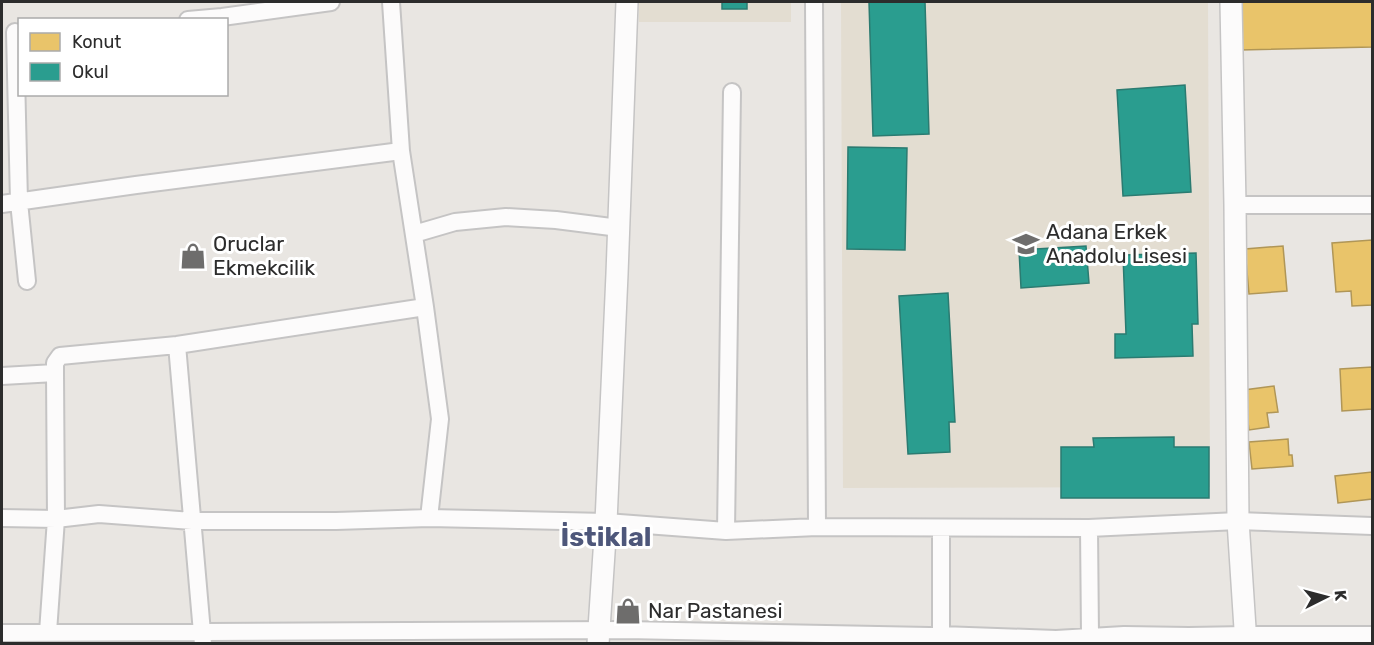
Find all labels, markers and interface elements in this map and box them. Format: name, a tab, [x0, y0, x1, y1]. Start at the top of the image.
legend	[18, 18, 228, 96]
text: Konut	[72, 31, 121, 53]
text: Okul	[72, 61, 109, 83]
place label: Adana Erkek Anadolu Lisesi	[1046, 219, 1187, 268]
school or university icon: Adana Erkek Anadolu Lisesi	[1011, 229, 1041, 259]
place label: Oruclar Ekmekcilik	[213, 231, 315, 280]
shop icon: Oruclar Ekmekcilik	[178, 241, 208, 271]
district label: İstiklal	[560, 521, 652, 553]
north arrow	[1296, 567, 1356, 627]
text: K	[1330, 589, 1350, 602]
shop icon: Nar Pastanesi	[613, 596, 643, 626]
place label: Nar Pastanesi	[648, 598, 782, 623]

